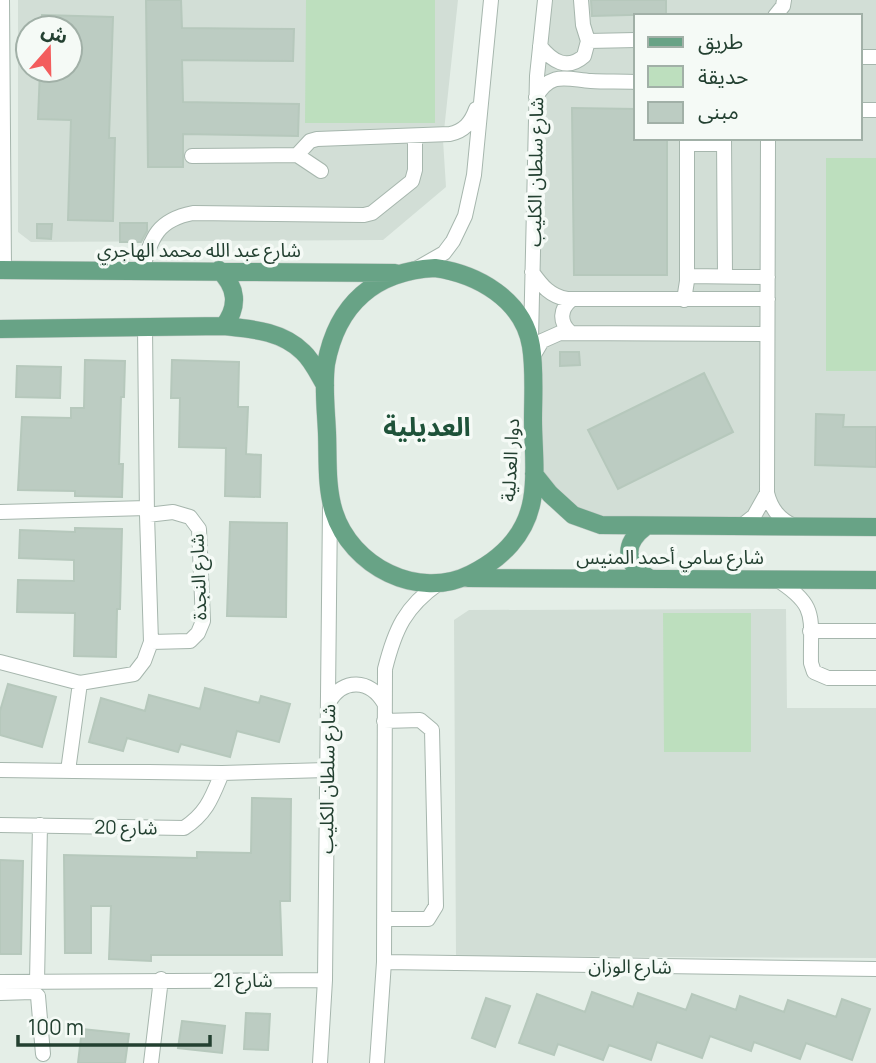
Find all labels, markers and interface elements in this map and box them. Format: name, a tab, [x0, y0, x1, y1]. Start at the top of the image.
north arrow	[14, 14, 84, 84]
legend	[634, 14, 862, 140]
text: ش	[38, 16, 71, 50]
text: طريق	[698, 27, 743, 55]
text: حديقة	[698, 62, 748, 90]
street label: شارع سلطان الكليب	[521, 97, 550, 247]
text: مبنى	[698, 97, 739, 125]
street label: شارع عبد الله محمد الهاجري	[97, 237, 301, 265]
district label: العديلية	[383, 408, 471, 444]
street label: دوار العدلية	[495, 418, 525, 502]
street label: شارع النجدة	[183, 533, 214, 621]
street label: شارع سامي أحمد المنيس	[576, 544, 764, 572]
street label: شارع سلطان الكليب	[313, 704, 342, 854]
street label: شارع 20	[94, 813, 158, 842]
street label: شارع الوزان	[588, 952, 672, 981]
street label: شارع 21	[213, 967, 273, 994]
scale bar	[18, 1004, 210, 1048]
text: 100 m	[28, 1013, 84, 1041]

